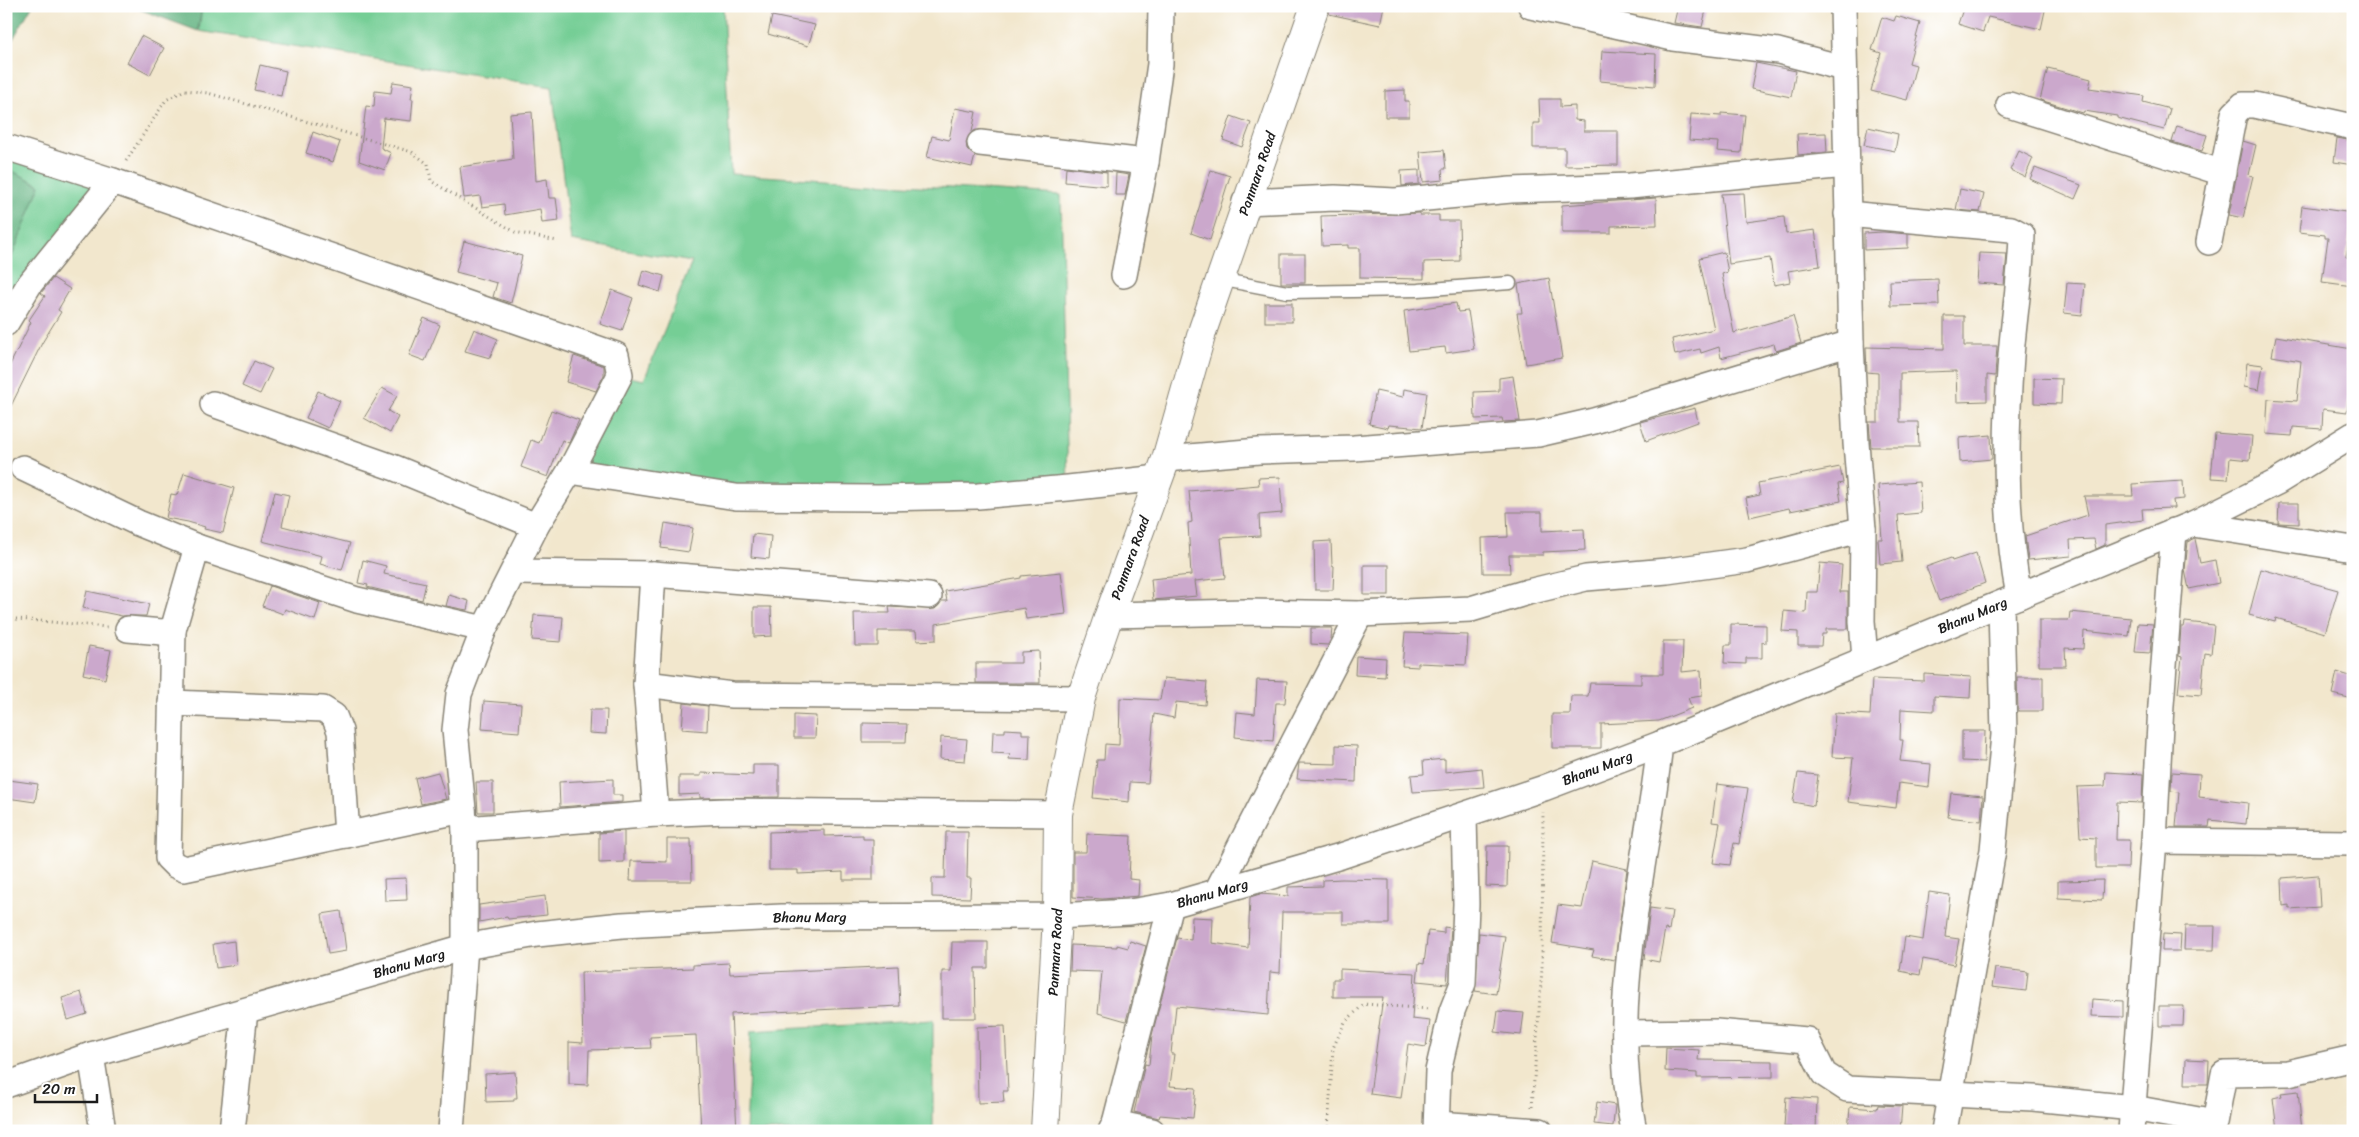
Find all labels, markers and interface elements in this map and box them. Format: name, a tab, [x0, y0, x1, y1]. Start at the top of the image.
street label: Panmara Road	[1231, 127, 1284, 219]
street label: Panmara Road	[1103, 511, 1157, 603]
street label: Bhanu Marg	[1934, 589, 2011, 641]
street label: Bhanu Marg	[1558, 743, 1636, 793]
street label: Bhanu Marg	[1173, 871, 1251, 915]
street label: Bhanu Marg	[772, 904, 847, 930]
street label: Panmara Road	[1040, 907, 1070, 997]
street label: Bhanu Marg	[370, 941, 448, 985]
scale bar	[35, 1072, 98, 1104]
text: 20 m	[42, 1076, 76, 1102]

